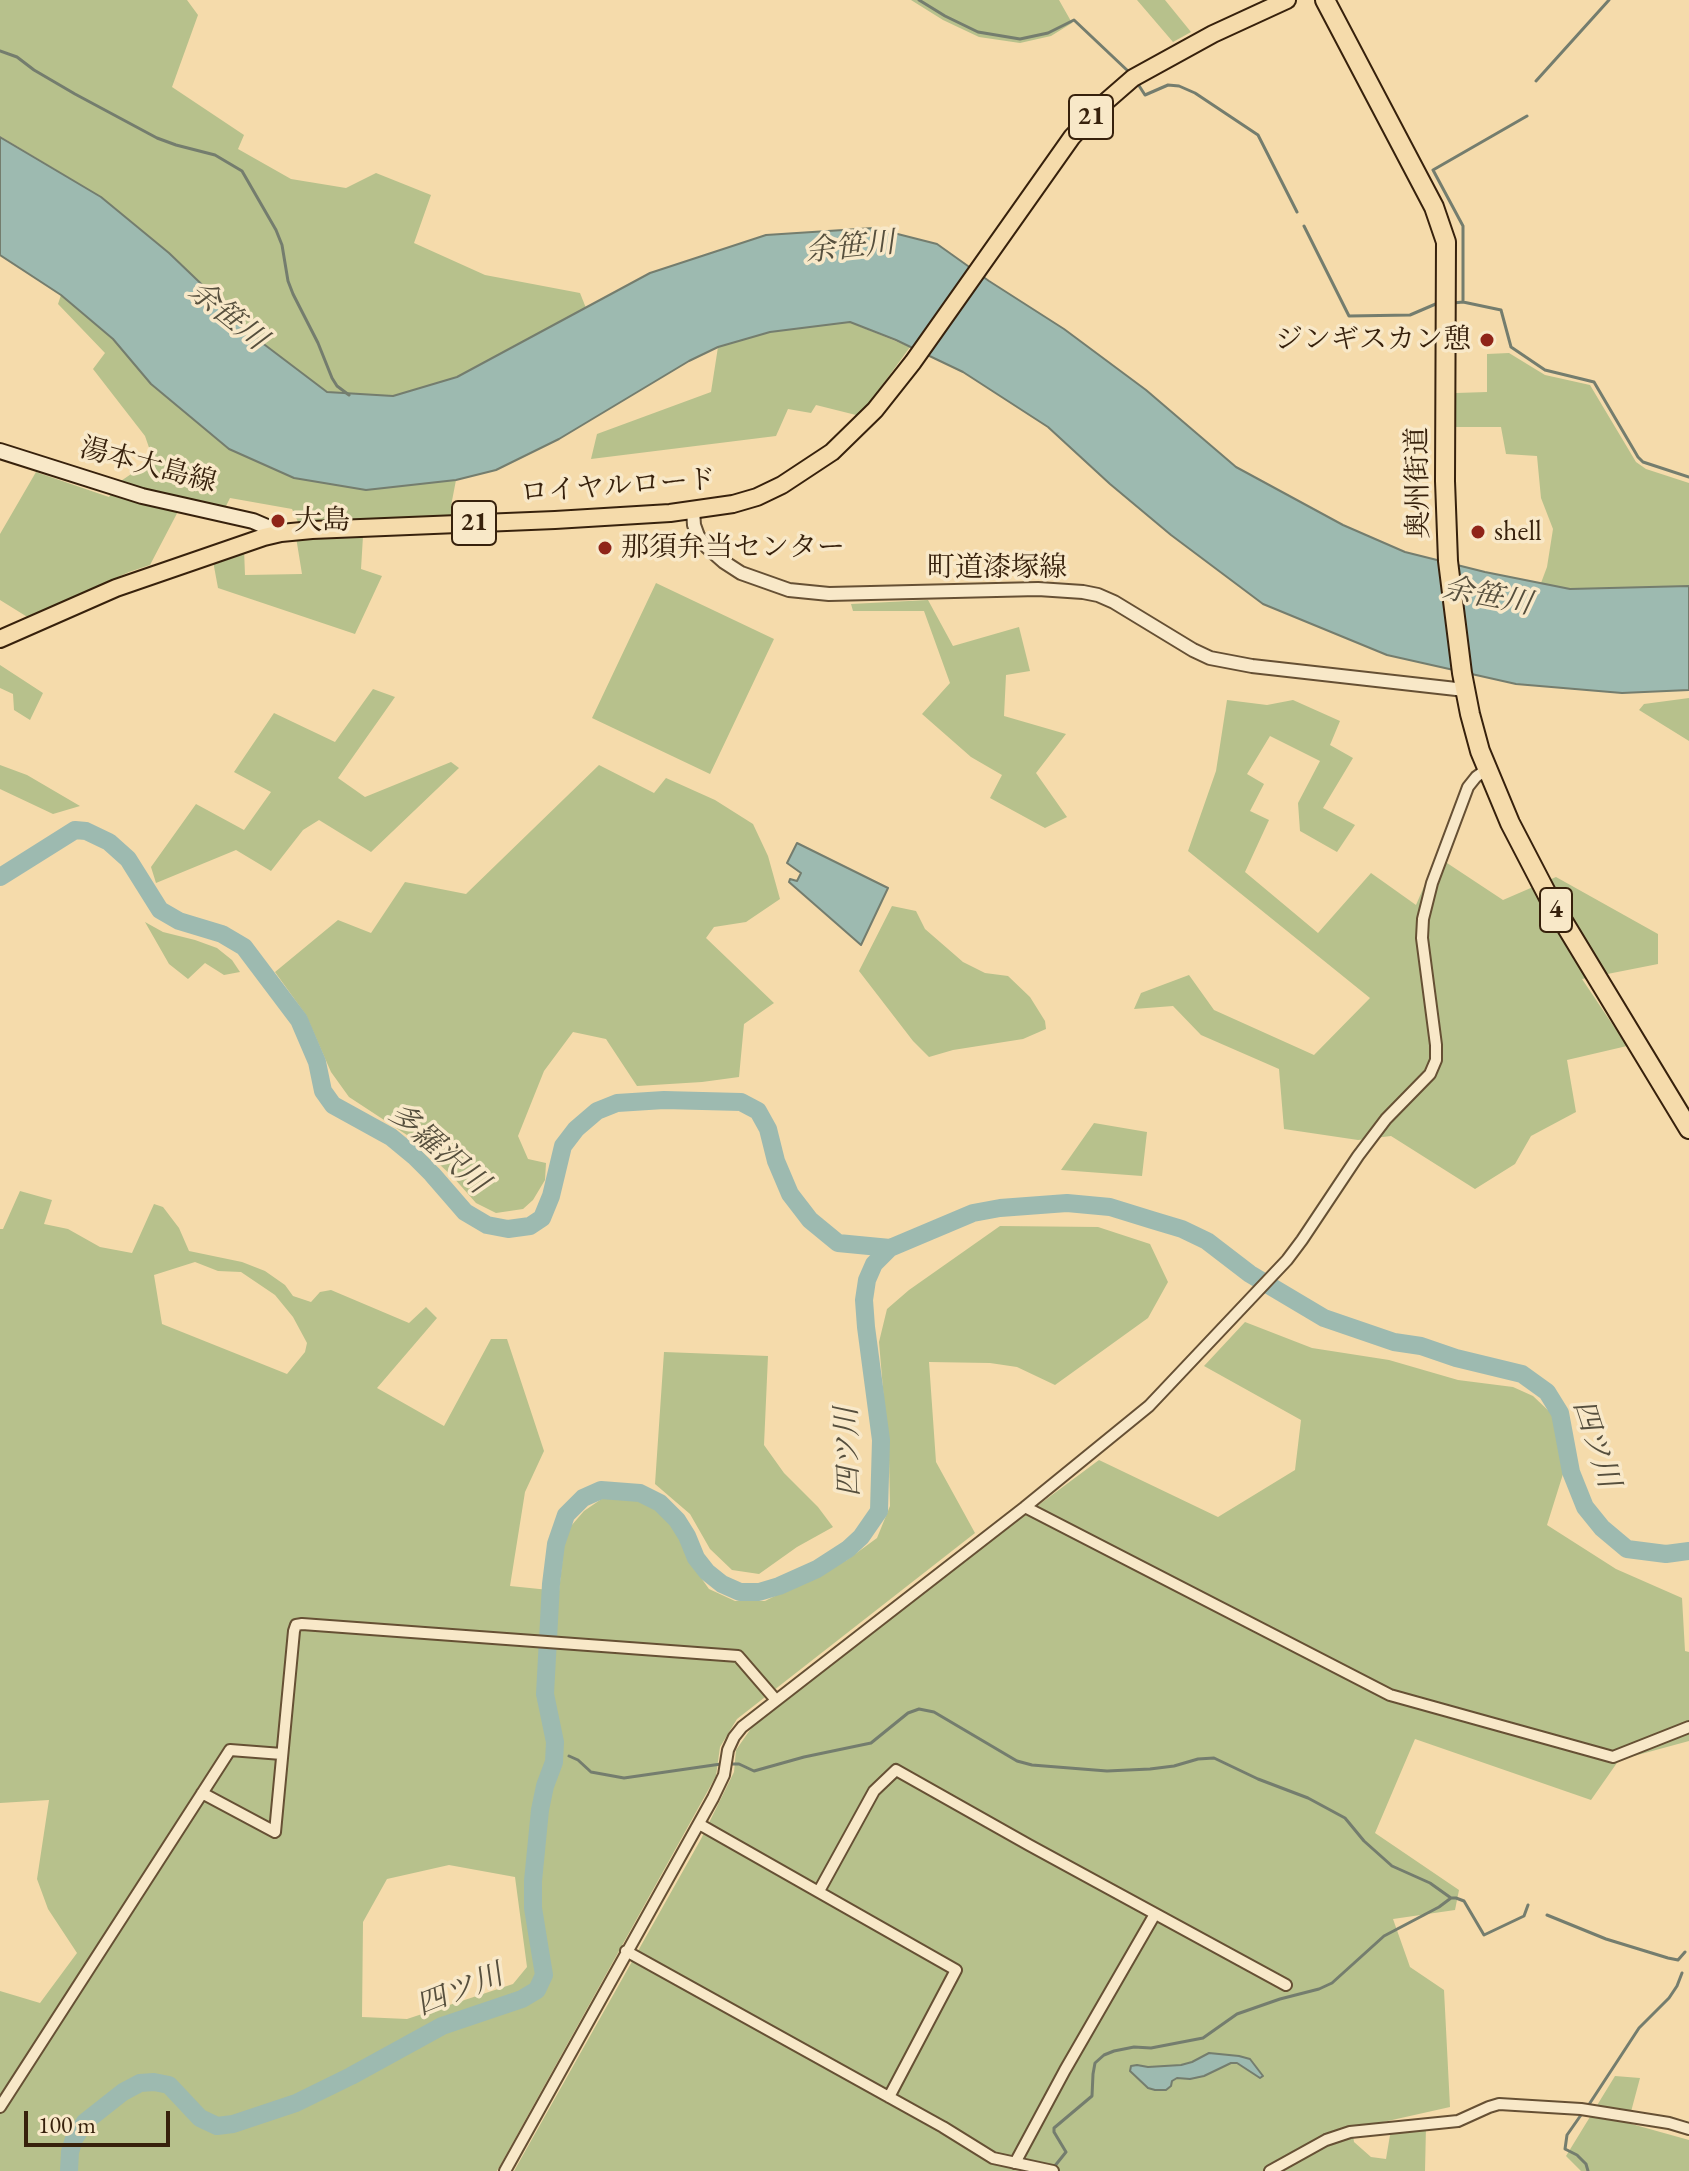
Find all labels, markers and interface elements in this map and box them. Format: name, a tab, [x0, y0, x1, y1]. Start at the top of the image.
road number: 21	[1069, 95, 1113, 139]
water label: 余笹川	[803, 225, 897, 271]
water label: 余笹川	[181, 274, 273, 358]
place label: ジンギスカン憩	[1275, 323, 1471, 357]
marker: ジンギスカン憩	[1478, 331, 1496, 349]
street label: 奥州街道	[1401, 427, 1437, 539]
street label: 湯本大島線	[76, 432, 220, 500]
street label: ロイヤルロード	[519, 463, 717, 511]
road number: 21	[452, 501, 496, 545]
place label: 大島	[294, 504, 350, 538]
marker: 大島	[269, 512, 287, 530]
place label: shell	[1494, 515, 1542, 549]
marker: shell	[1469, 523, 1487, 541]
place label: 那須弁当センター	[621, 531, 845, 565]
marker: 那須弁当センター	[596, 539, 614, 557]
street label: 町道漆塚線	[927, 551, 1067, 585]
water label: 余笹川	[1439, 571, 1535, 623]
road number: 4	[1540, 888, 1572, 932]
water label: 多羅沢川	[381, 1096, 495, 1202]
water label: 四ツ川	[1564, 1396, 1626, 1492]
water label: 四ツ川	[829, 1406, 869, 1498]
water label: 四ツ川	[412, 1957, 508, 2025]
scale bar	[28, 2095, 174, 2145]
text: 100 m	[38, 2109, 96, 2140]

